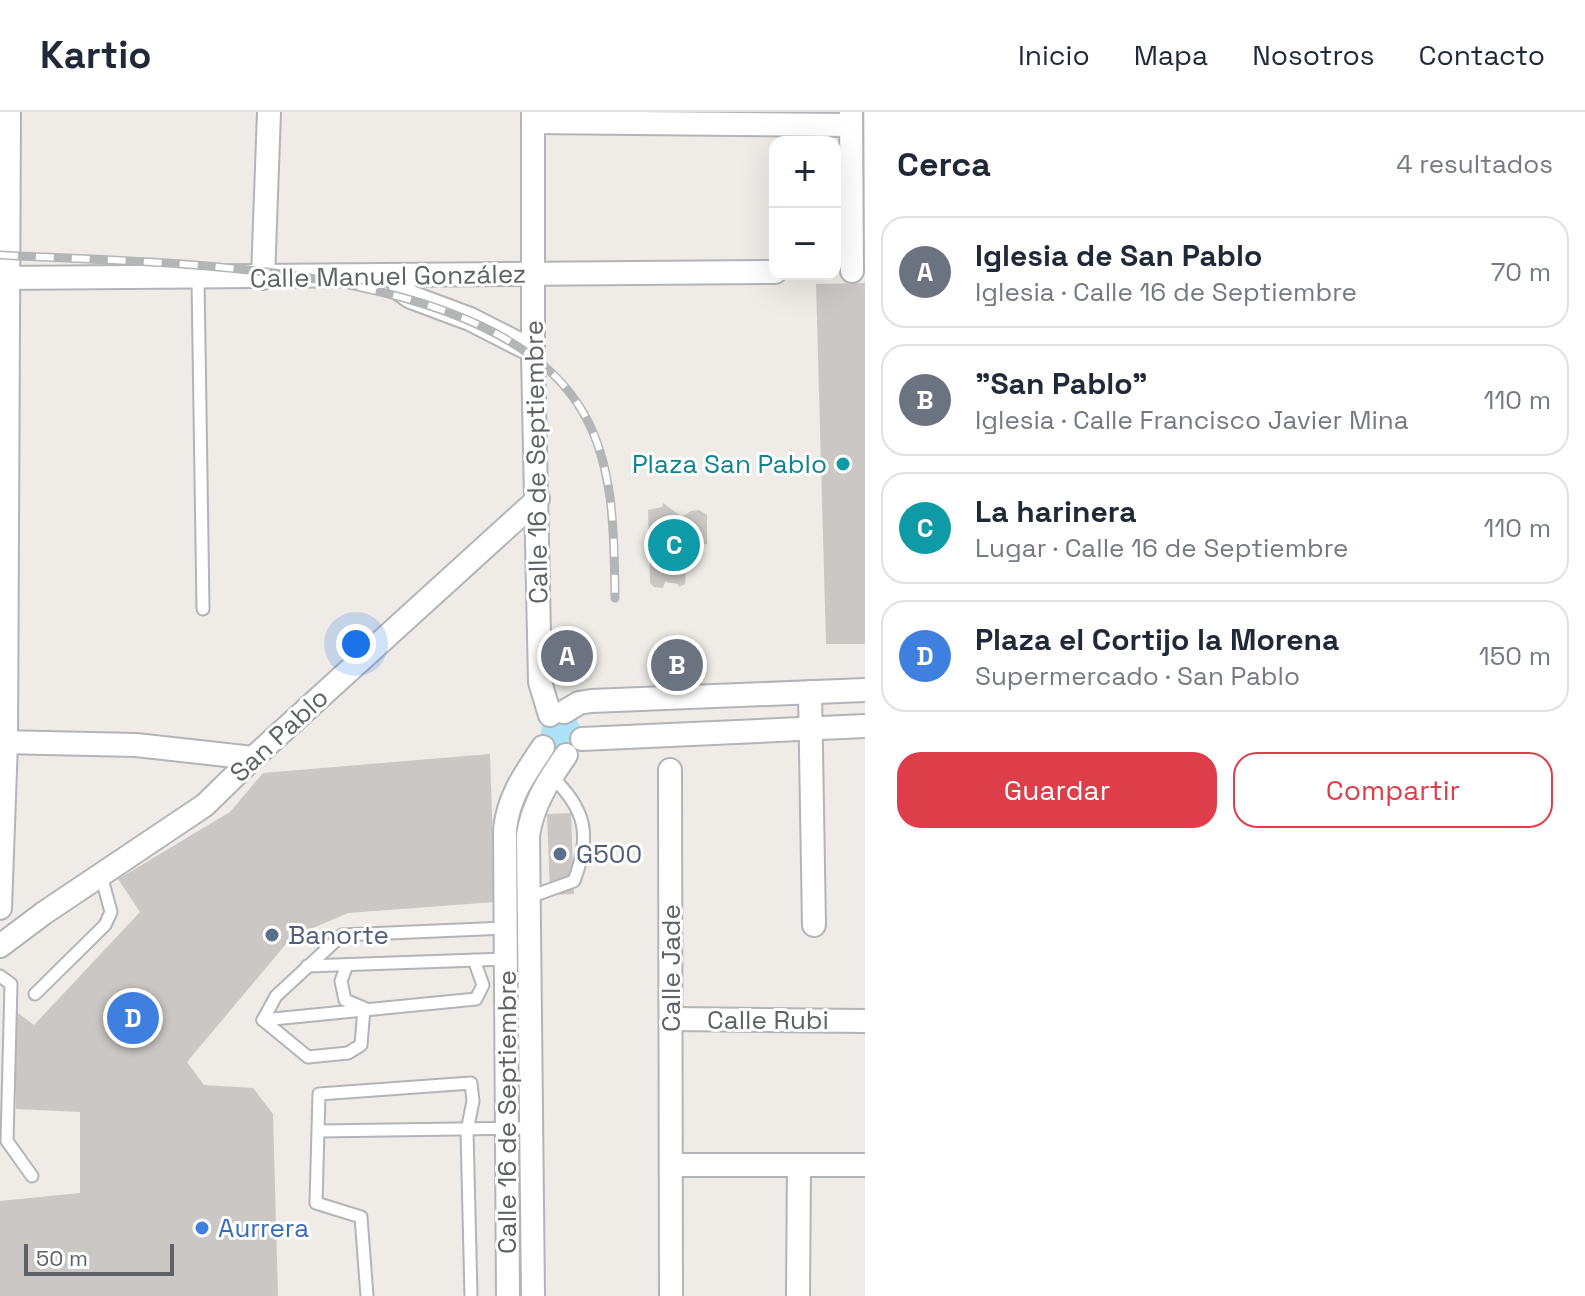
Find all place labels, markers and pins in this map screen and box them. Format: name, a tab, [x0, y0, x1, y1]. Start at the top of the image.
place label: Plaza San Pablo	[632, 447, 827, 481]
marker: Plaza San Pablo	[834, 455, 852, 473]
pin: C	[648, 515, 700, 575]
pin: A	[541, 626, 593, 686]
pin: B	[651, 635, 703, 695]
place label: G500	[576, 837, 642, 871]
marker: G500	[551, 845, 569, 863]
place label: Banorte	[288, 918, 389, 952]
marker: Banorte	[263, 926, 281, 944]
pin: D	[107, 988, 159, 1048]
place label: Aurrera	[218, 1211, 309, 1245]
marker: Aurrera	[193, 1219, 211, 1237]

